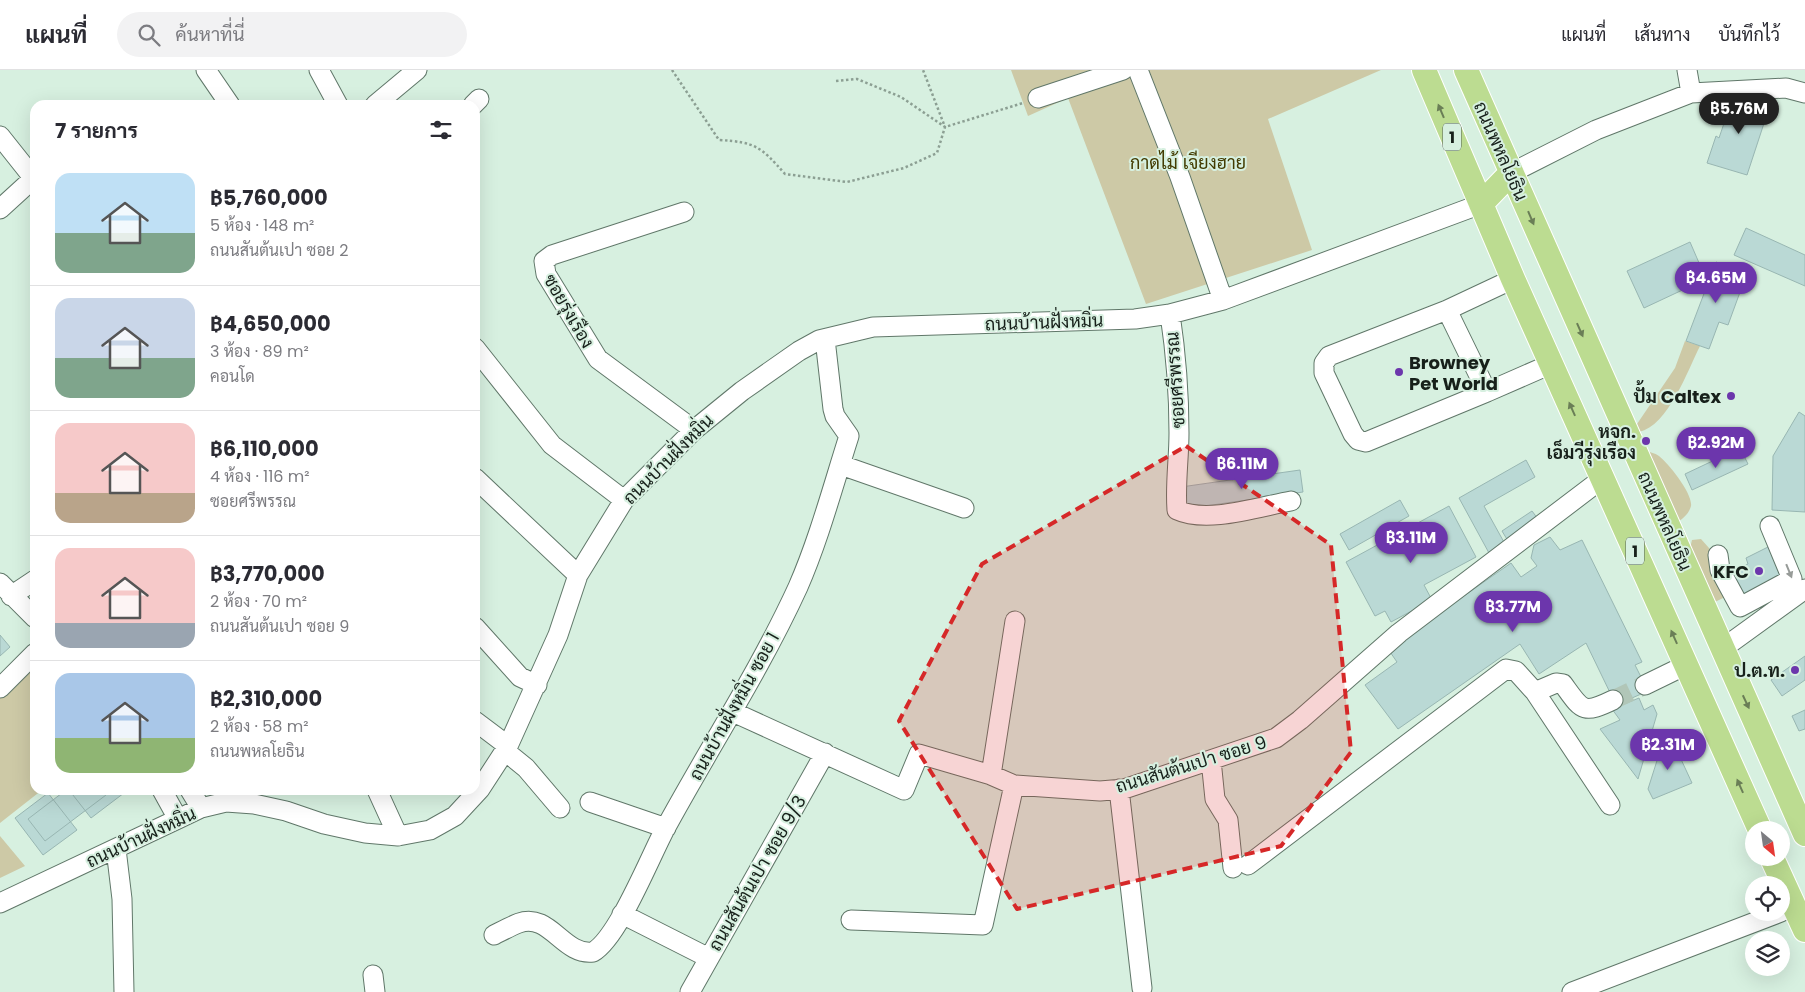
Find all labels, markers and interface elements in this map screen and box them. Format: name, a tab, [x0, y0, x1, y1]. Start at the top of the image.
search box	[117, 12, 467, 57]
text: แผนที่	[25, 18, 87, 51]
icon: search	[135, 21, 163, 49]
text: ค้นหาที่นี่	[175, 21, 245, 48]
text: แผนที่	[1561, 22, 1606, 47]
text: เส้นทาง	[1634, 22, 1690, 47]
text: บันทึกไว้	[1718, 22, 1780, 47]
pin: ฿5.76M	[1698, 92, 1780, 135]
street label: ถนนพหลโยธิน	[1468, 97, 1534, 205]
text: ฿5.76M	[1710, 97, 1768, 120]
one-way arrow	[1437, 104, 1445, 118]
text: 7 รายการ	[55, 116, 138, 145]
icon: filters	[427, 116, 455, 144]
road number: 1	[1443, 124, 1461, 150]
park label: กาดไม้ เจียงฮาย	[1130, 150, 1246, 175]
text: ฿5,760,000	[210, 183, 328, 212]
icon: home	[95, 193, 155, 253]
one-way arrow	[1527, 211, 1535, 225]
text: 5 ห้อง · 148 m²	[210, 214, 314, 237]
text: ถนนสันต้นเปา ซอย 2	[210, 239, 348, 262]
pin: ฿4.65M	[1675, 262, 1757, 304]
text: ฿4.65M	[1686, 266, 1746, 289]
street label: ซอยรุ่งเรือง	[538, 269, 600, 353]
street label: ถนนบ้านฝั่งหมิ่น	[984, 305, 1104, 337]
text: ฿4,650,000	[210, 309, 331, 338]
icon: home	[95, 318, 155, 378]
one-way arrow	[1576, 323, 1584, 337]
street label: ซอยศรีพรรณ	[1159, 331, 1191, 429]
text: 3 ห้อง · 89 m²	[210, 340, 309, 363]
place label: Browney Pet World	[1409, 350, 1498, 396]
text: คอนโด	[210, 365, 255, 388]
marker: Browney Pet World	[1393, 366, 1405, 378]
place label: ปั้ม Caltex	[1634, 380, 1721, 409]
marker: ปั้ม Caltex	[1725, 390, 1737, 402]
one-way arrow	[1567, 402, 1575, 416]
street label: ถนนบ้านฝั่งหมิ่น	[616, 407, 719, 510]
place label: หจก. เอ็มวีรุ่งเรือง	[1546, 419, 1636, 467]
pin: ฿2.92M	[1675, 426, 1757, 469]
text: ฿2.92M	[1688, 431, 1744, 454]
text: ฿6,110,000	[210, 434, 319, 463]
marker: หจก. เอ็มวีรุ่งเรือง	[1640, 435, 1652, 447]
icon: home	[95, 443, 155, 503]
pin: ฿6.11M	[1201, 448, 1283, 490]
text: ฿6.11M	[1216, 452, 1268, 475]
text: 4 ห้อง · 116 m²	[210, 465, 310, 488]
street label: ถนนพหลโยธิน	[1632, 467, 1698, 575]
text: ซอยศรีพรรณ	[210, 490, 296, 513]
pin: ฿3.11M	[1370, 522, 1452, 564]
text: ฿3.11M	[1386, 526, 1436, 549]
road number: 1	[1626, 538, 1644, 564]
text: ฿3,770,000	[210, 559, 325, 588]
place label: KFC	[1713, 559, 1749, 584]
one-way arrow	[1785, 564, 1793, 578]
marker: KFC	[1753, 565, 1765, 577]
icon: home	[95, 568, 155, 628]
text: 2 ห้อง · 70 m²	[210, 590, 307, 613]
pin: ฿3.77M	[1472, 590, 1554, 633]
text: ฿3.77M	[1485, 595, 1541, 618]
text: ถนนสันต้นเปา ซอย 9	[210, 615, 349, 638]
street label: ถนนบ้านฝั่งหมิ่น ซอย 1	[681, 626, 785, 785]
one-way arrow	[1669, 630, 1677, 644]
place label: ป.ต.ท.	[1734, 658, 1785, 683]
marker: ป.ต.ท.	[1789, 664, 1801, 676]
text: ฿2,310,000	[210, 684, 322, 713]
icon: home	[95, 693, 155, 753]
one-way arrow	[1742, 695, 1750, 709]
text: 2 ห้อง · 58 m²	[210, 715, 308, 738]
pin: ฿2.31M	[1627, 728, 1709, 771]
street label: ถนนสันต้นเปา ซอย 9	[1112, 729, 1270, 799]
text: ฿2.31M	[1641, 733, 1695, 756]
text: ถนนพหลโยธิน	[210, 740, 305, 763]
one-way arrow	[1736, 778, 1745, 793]
street label: ถนนสันต้นเปา ซอย 9/3	[702, 791, 812, 955]
street label: ถนนบ้านฝั่งหมิ่น	[81, 798, 200, 873]
north arrow	[1745, 821, 1790, 866]
map controls	[1745, 821, 1790, 976]
button: locate	[1745, 876, 1790, 921]
button: layers	[1745, 931, 1790, 976]

